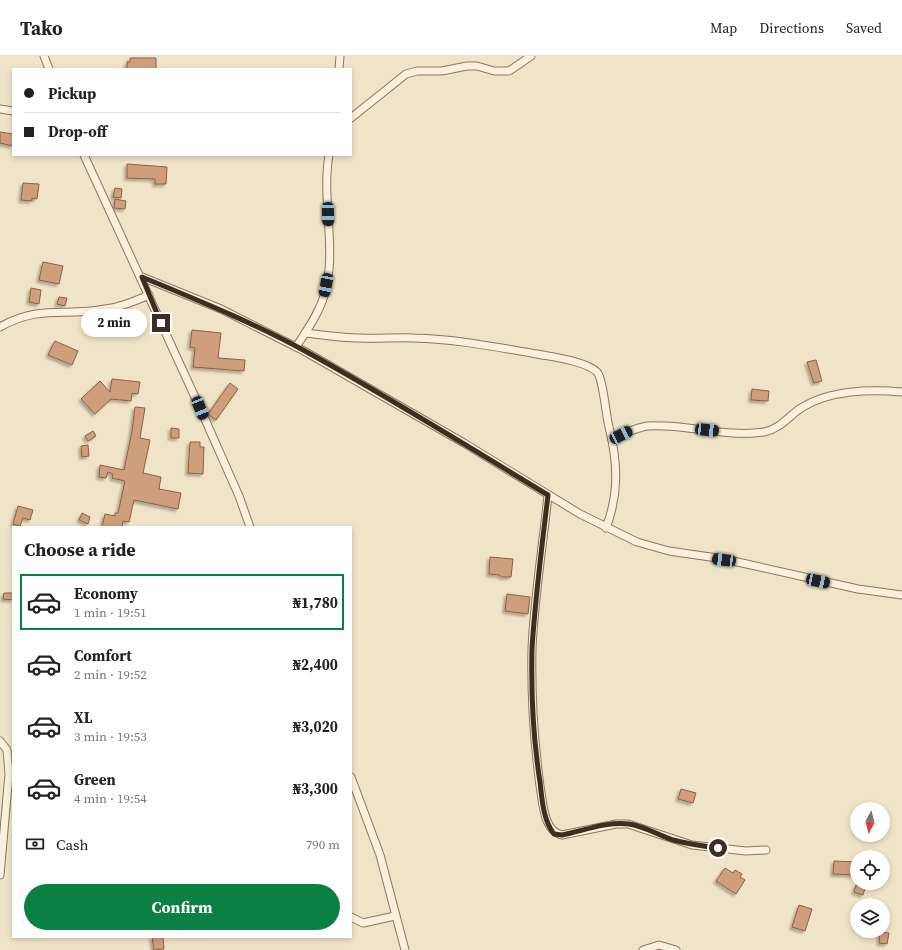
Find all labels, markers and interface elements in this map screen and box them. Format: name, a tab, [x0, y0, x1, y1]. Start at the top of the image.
text: Tako	[20, 15, 63, 41]
text: Map	[710, 18, 737, 38]
text: Directions	[759, 18, 824, 38]
text: Saved	[846, 18, 882, 38]
text: Pickup	[48, 83, 96, 104]
text: Drop-off	[48, 121, 107, 142]
car	[322, 202, 334, 226]
car	[318, 272, 334, 298]
callout: 2 min	[81, 309, 147, 337]
text: 2 min	[97, 314, 131, 331]
route end	[152, 314, 170, 332]
car	[190, 395, 210, 421]
car	[694, 423, 720, 437]
car	[608, 424, 634, 446]
text: Choose a ride	[24, 537, 136, 562]
car	[711, 553, 737, 567]
car	[805, 573, 831, 589]
text: Economy	[74, 583, 138, 604]
icon: car	[26, 584, 62, 620]
text: ₦1,780	[293, 592, 338, 613]
text: 1 min · 19:51	[74, 604, 147, 621]
text: Comfort	[74, 645, 132, 666]
icon: car	[26, 646, 62, 682]
text: ₦2,400	[293, 654, 338, 675]
text: 2 min · 19:52	[74, 666, 147, 683]
text: XL	[74, 707, 93, 728]
icon: car	[26, 708, 62, 744]
text: ₦3,020	[293, 716, 338, 737]
text: 3 min · 19:53	[74, 728, 147, 745]
text: Green	[74, 769, 116, 790]
icon: car	[26, 770, 62, 806]
text: ₦3,300	[293, 778, 338, 799]
text: 4 min · 19:54	[74, 790, 147, 807]
north arrow	[850, 802, 890, 842]
map controls	[850, 802, 890, 938]
icon: cash	[24, 833, 46, 855]
text: Cash	[56, 834, 88, 855]
text: 790 m	[306, 836, 340, 853]
route start	[709, 839, 727, 857]
button: locate	[850, 850, 890, 890]
button: Confirm	[24, 884, 340, 930]
button: layers	[850, 898, 890, 938]

